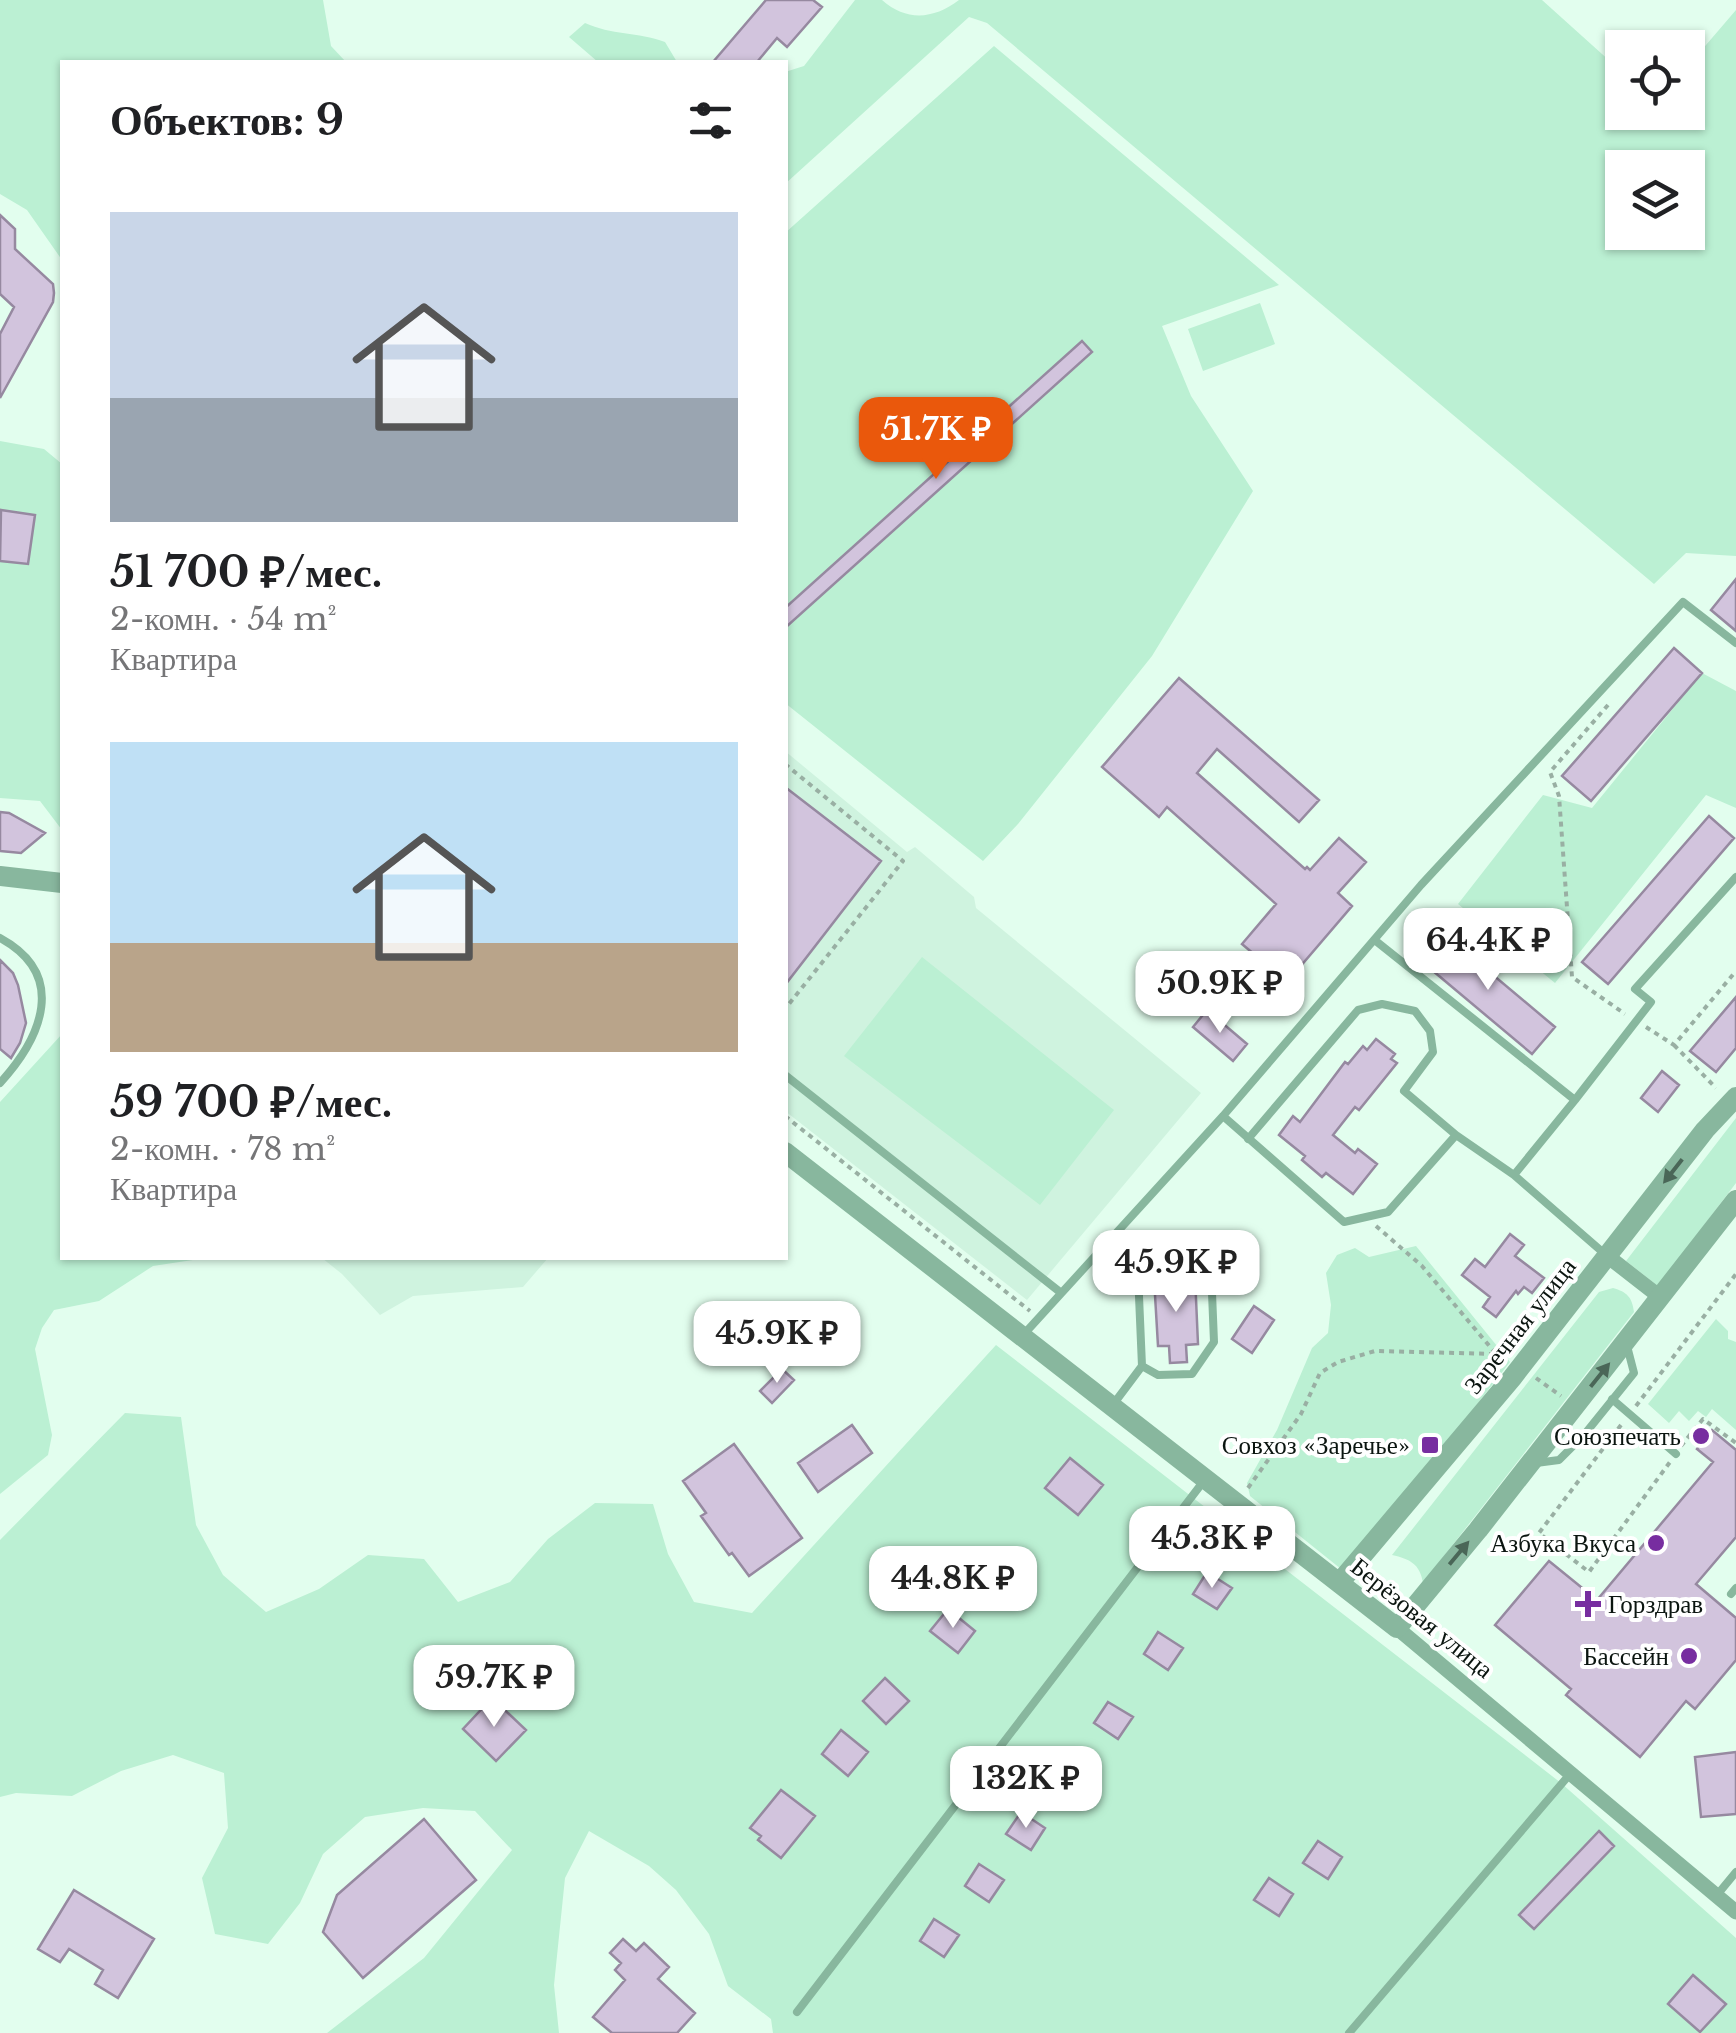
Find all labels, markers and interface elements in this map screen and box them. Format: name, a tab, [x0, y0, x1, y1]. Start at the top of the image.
map controls	[1605, 30, 1705, 250]
button: locate	[1605, 30, 1705, 130]
icon: filters	[683, 93, 738, 148]
text: Объектов: 9	[110, 94, 344, 146]
button: layers	[1605, 150, 1705, 250]
icon: home	[334, 277, 514, 457]
pin: 51.7K ₽	[844, 397, 1028, 482]
text: 51.7K ₽	[881, 409, 991, 449]
text: 51 700 ₽/мес.	[110, 546, 383, 598]
text: 2-комн. · 54 m²	[110, 599, 337, 639]
text: Квартира	[110, 639, 237, 679]
icon: home	[334, 807, 514, 987]
pin: 64.4K ₽	[1396, 908, 1580, 993]
text: 64.4K ₽	[1425, 920, 1551, 960]
pin: 50.9K ₽	[1128, 951, 1312, 1036]
text: 50.9K ₽	[1157, 963, 1283, 1003]
text: 59 700 ₽/мес.	[110, 1076, 393, 1128]
text: 2-комн. · 78 m²	[110, 1129, 335, 1169]
one-way arrow	[1662, 1157, 1683, 1183]
text: Квартира	[110, 1169, 237, 1209]
pin: 45.9K ₽	[1084, 1230, 1268, 1315]
text: 45.9K ₽	[1115, 1242, 1237, 1282]
street label: Заречная улица	[1457, 1252, 1583, 1400]
pin: 45.9K ₽	[685, 1301, 869, 1386]
text: 45.9K ₽	[716, 1313, 838, 1353]
one-way arrow	[1589, 1362, 1610, 1387]
place label: Союзпечать	[1554, 1421, 1681, 1452]
marker: Союзпечать	[1690, 1425, 1712, 1447]
place label: Совхоз «Заречье»	[1222, 1430, 1410, 1461]
marker: Совхоз «Заречье»	[1419, 1434, 1441, 1456]
pin: 45.3K ₽	[1120, 1506, 1304, 1591]
text: 45.3K ₽	[1151, 1518, 1273, 1558]
place label: Азбука Вкуса	[1490, 1528, 1636, 1559]
marker: Азбука Вкуса	[1645, 1532, 1667, 1554]
one-way arrow	[1448, 1540, 1469, 1565]
pin: 44.8K ₽	[861, 1546, 1045, 1631]
street label: Берёзовая улица	[1345, 1551, 1499, 1685]
text: 44.8K ₽	[891, 1558, 1015, 1598]
place label: Горздрав	[1608, 1589, 1703, 1620]
marker: Горздрав	[1577, 1593, 1599, 1615]
place label: Бассейн	[1583, 1641, 1669, 1672]
pin: 59.7K ₽	[402, 1645, 586, 1730]
marker: Бассейн	[1678, 1645, 1700, 1667]
text: 59.7K ₽	[435, 1657, 553, 1697]
pin: 132K ₽	[945, 1746, 1107, 1831]
text: 132K ₽	[972, 1758, 1080, 1798]

